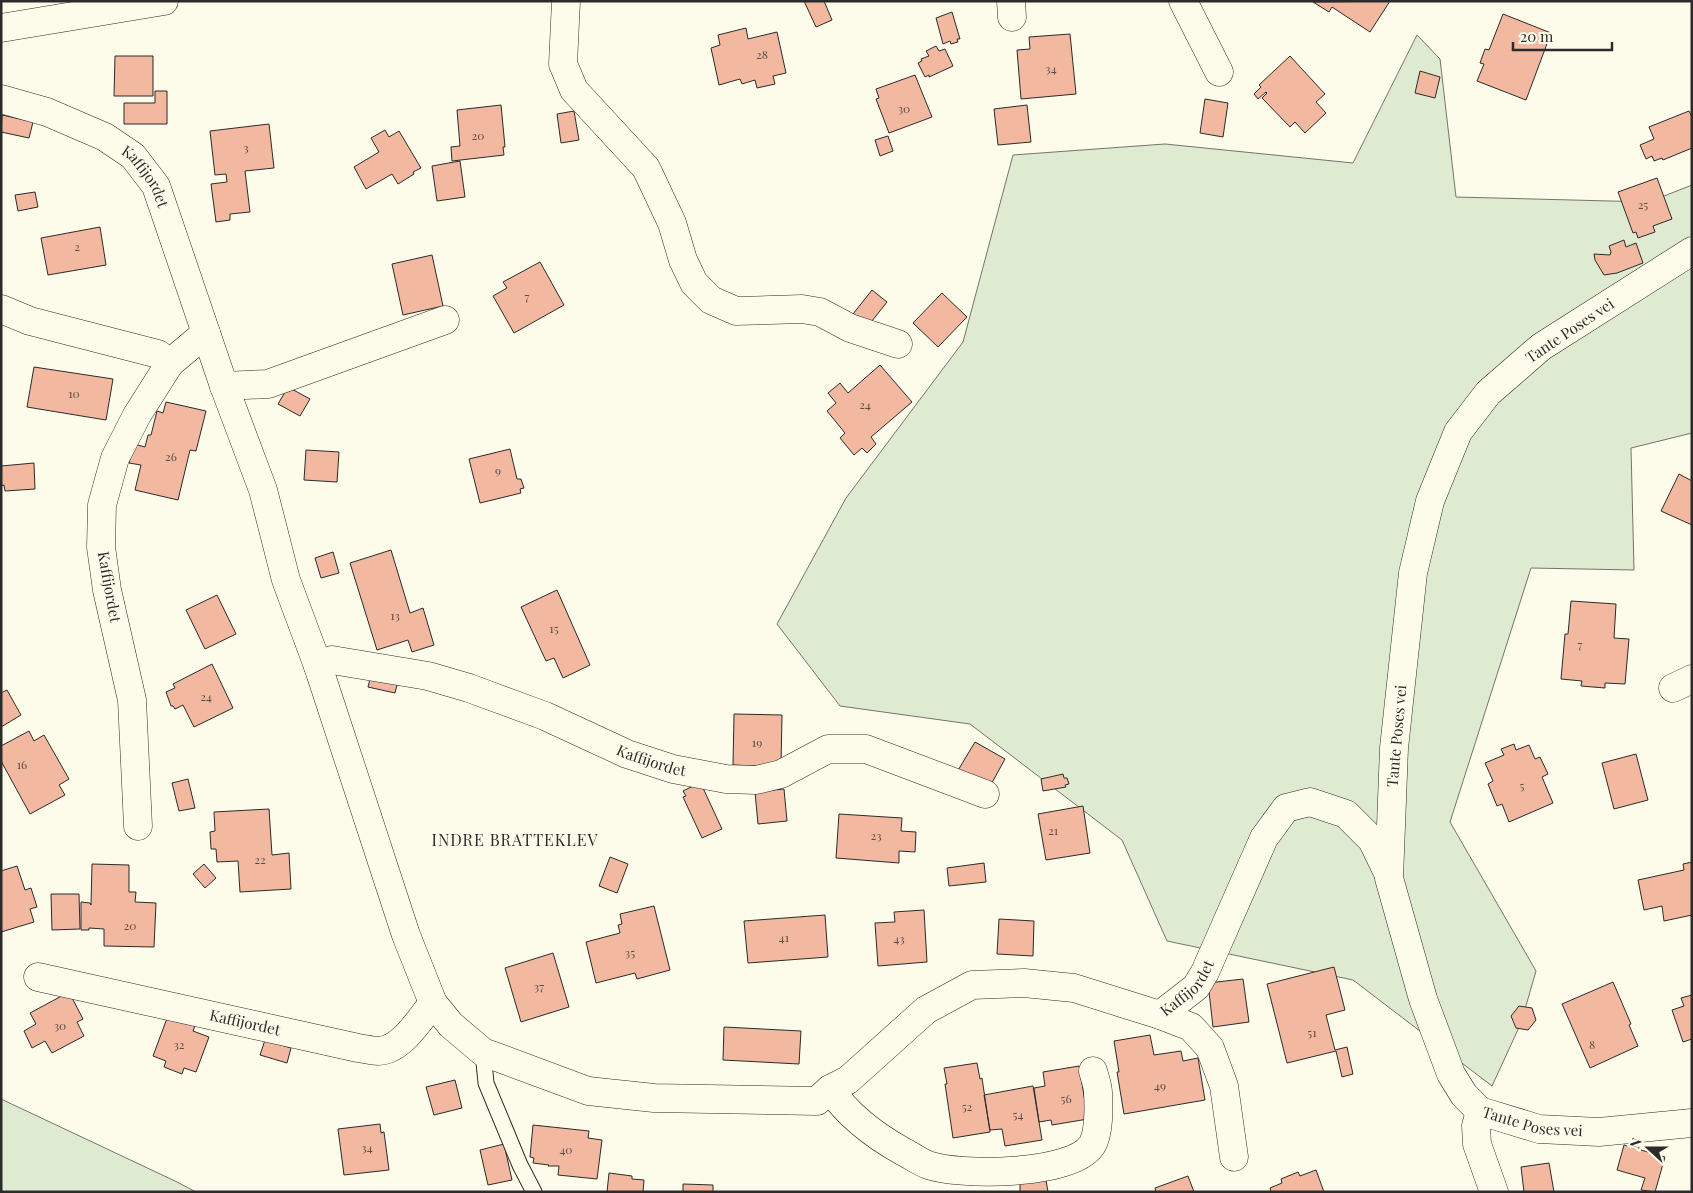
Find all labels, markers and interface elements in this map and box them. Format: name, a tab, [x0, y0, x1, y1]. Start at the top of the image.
scale bar	[1513, 20, 1612, 52]
text: 20 m	[1520, 26, 1554, 46]
house number: 28	[756, 46, 768, 62]
house number: 34	[1045, 60, 1057, 76]
house number: 30	[898, 100, 910, 116]
house number: 20	[472, 127, 484, 143]
house number: 3	[243, 139, 249, 155]
street label: Kaffijordet	[118, 140, 174, 211]
house number: 25	[1638, 196, 1648, 212]
house number: 2	[74, 238, 80, 254]
house number: 7	[525, 288, 530, 304]
street label: Tante Poses vei	[1521, 293, 1618, 367]
house number: 10	[68, 385, 80, 401]
house number: 24	[859, 396, 871, 412]
house number: 26	[165, 448, 177, 464]
house number: 9	[495, 462, 501, 478]
street label: Kaffijordet	[94, 550, 126, 625]
house number: 13	[390, 607, 400, 623]
house number: 15	[549, 620, 559, 636]
house number: 7	[1578, 636, 1583, 652]
street label: Tante Poses vei	[1382, 683, 1410, 788]
house number: 24	[200, 688, 212, 704]
house number: 19	[752, 734, 762, 750]
street label: Kaffijordet	[614, 740, 688, 780]
house number: 16	[17, 756, 27, 772]
house number: 5	[1520, 777, 1525, 793]
house number: 21	[1048, 822, 1059, 838]
house number: 23	[870, 827, 882, 843]
district label: INDRE BRATTEKLEV	[431, 829, 599, 850]
house number: 22	[254, 851, 266, 867]
house number: 20	[124, 917, 136, 933]
house number: 41	[779, 929, 790, 945]
house number: 43	[893, 930, 905, 946]
house number: 35	[625, 944, 635, 960]
street label: Kaffijordet	[1156, 956, 1218, 1020]
house number: 37	[534, 978, 544, 994]
street label: Kaffijordet	[208, 1004, 283, 1040]
house number: 30	[54, 1017, 66, 1033]
house number: 51	[1307, 1024, 1317, 1040]
house number: 32	[173, 1036, 185, 1052]
house number: 8	[1589, 1036, 1595, 1052]
house number: 49	[1154, 1077, 1166, 1093]
house number: 56	[1060, 1090, 1072, 1106]
house number: 52	[962, 1098, 973, 1114]
street label: Tante Poses vei	[1480, 1101, 1584, 1140]
house number: 54	[1013, 1106, 1024, 1122]
north arrow	[1623, 1123, 1673, 1173]
text: N	[1625, 1135, 1646, 1151]
house number: 34	[361, 1139, 373, 1155]
house number: 40	[559, 1141, 573, 1157]

